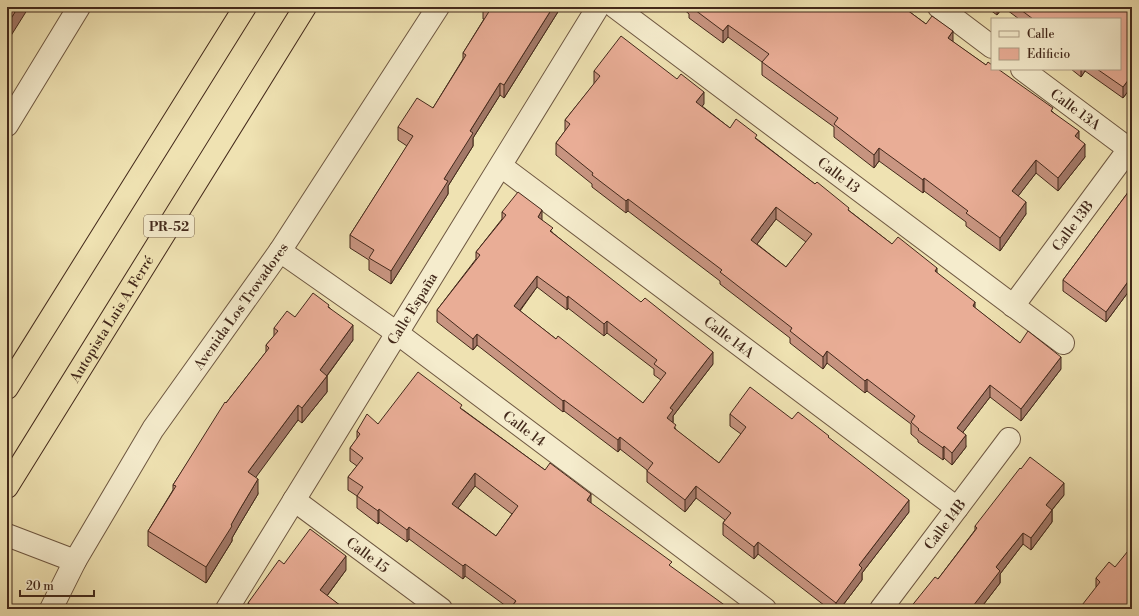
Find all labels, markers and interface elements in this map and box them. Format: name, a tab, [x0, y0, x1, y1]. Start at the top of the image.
legend	[991, 18, 1121, 70]
text: Calle	[1027, 27, 1054, 42]
text: Edificio	[1027, 47, 1070, 62]
street label: Calle 13A	[1046, 85, 1104, 135]
street label: Calle 13	[813, 154, 864, 198]
street label: Calle 13B	[1049, 197, 1098, 255]
road number: PR-52	[144, 215, 194, 237]
street label: Avenida Los Trovadores	[190, 240, 293, 374]
street label: Autopista Luis A. Ferré	[66, 253, 158, 387]
street label: Calle España	[384, 269, 443, 348]
street label: Calle 14A	[700, 313, 757, 363]
street label: Calle 14	[499, 407, 549, 451]
street label: Calle 14B	[921, 496, 970, 554]
street label: Calle 15	[342, 534, 392, 578]
scale bar	[20, 572, 94, 598]
text: 20 m	[26, 579, 54, 594]

